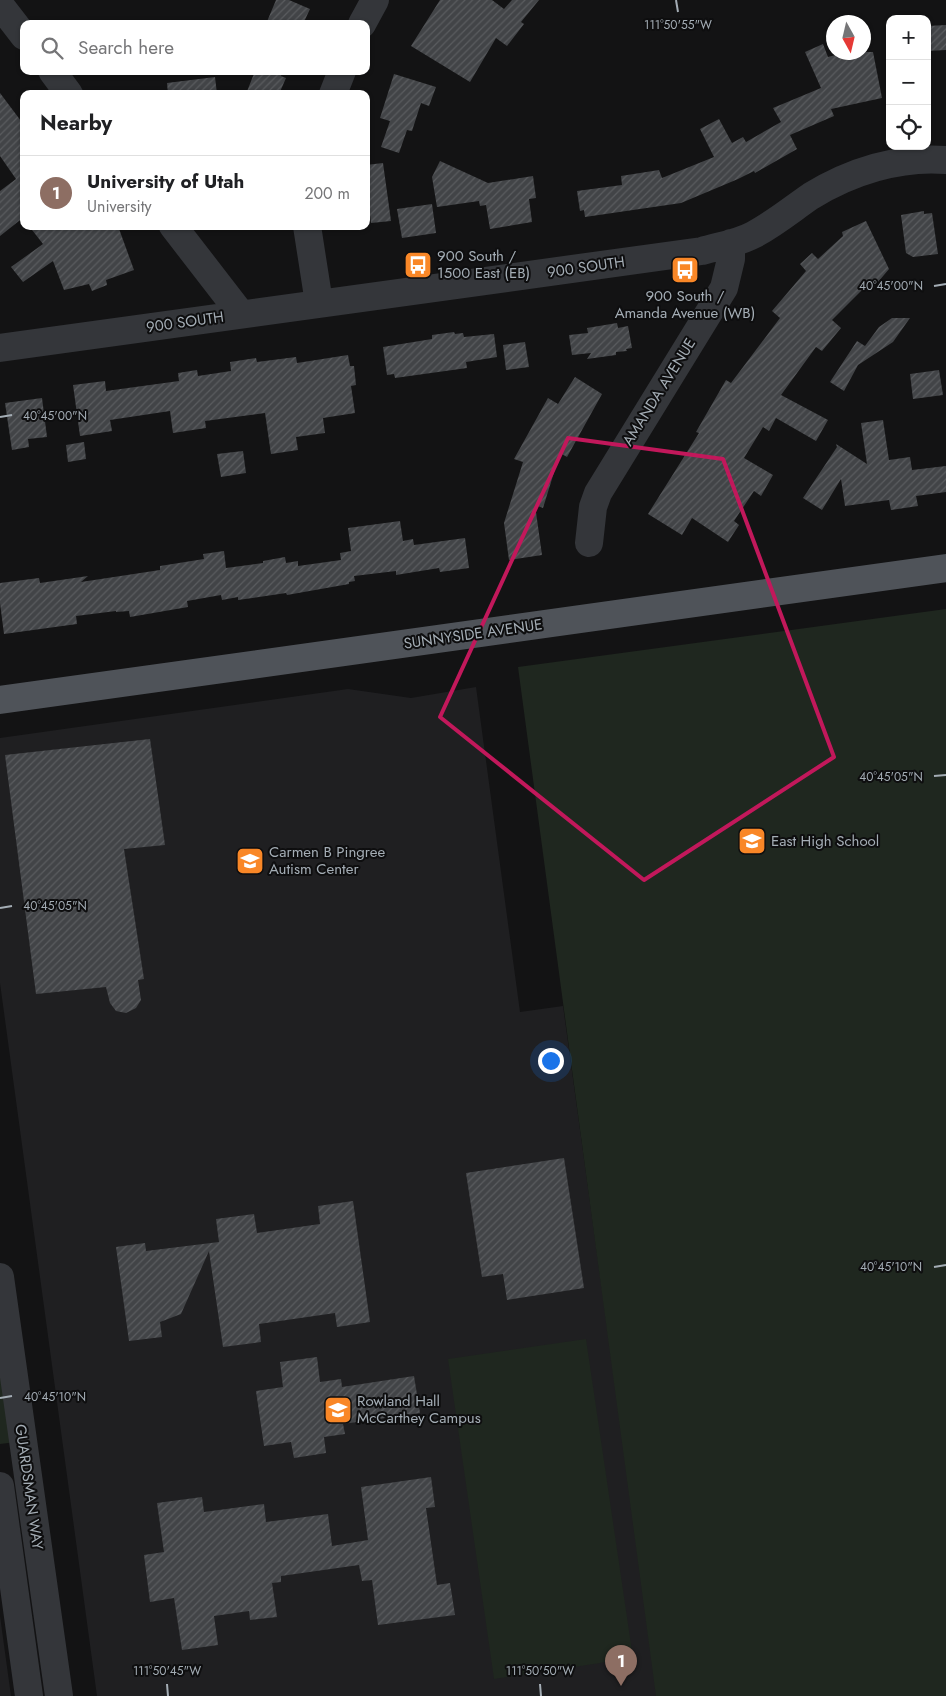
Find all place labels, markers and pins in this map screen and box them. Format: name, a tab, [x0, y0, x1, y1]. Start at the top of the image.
place label: 900 South / 1500 East (EB)	[437, 245, 530, 284]
bus stop icon: 900 South / 1500 East (EB)	[403, 250, 433, 280]
bus stop icon: 900 South / Amanda Avenue (WB)	[670, 255, 700, 285]
place label: 900 South / Amanda Avenue (WB)	[615, 285, 755, 324]
school or university icon: East High School	[737, 826, 767, 856]
place label: East High School	[771, 830, 879, 852]
place label: Carmen B Pingree Autism Center	[269, 841, 385, 880]
school or university icon: Carmen B Pingree Autism Center	[235, 846, 265, 876]
place label: Rowland Hall McCarthey Campus	[357, 1390, 481, 1429]
school or university icon: Rowland Hall McCarthey Campus	[323, 1395, 353, 1425]
pin: 1	[605, 1645, 637, 1686]

